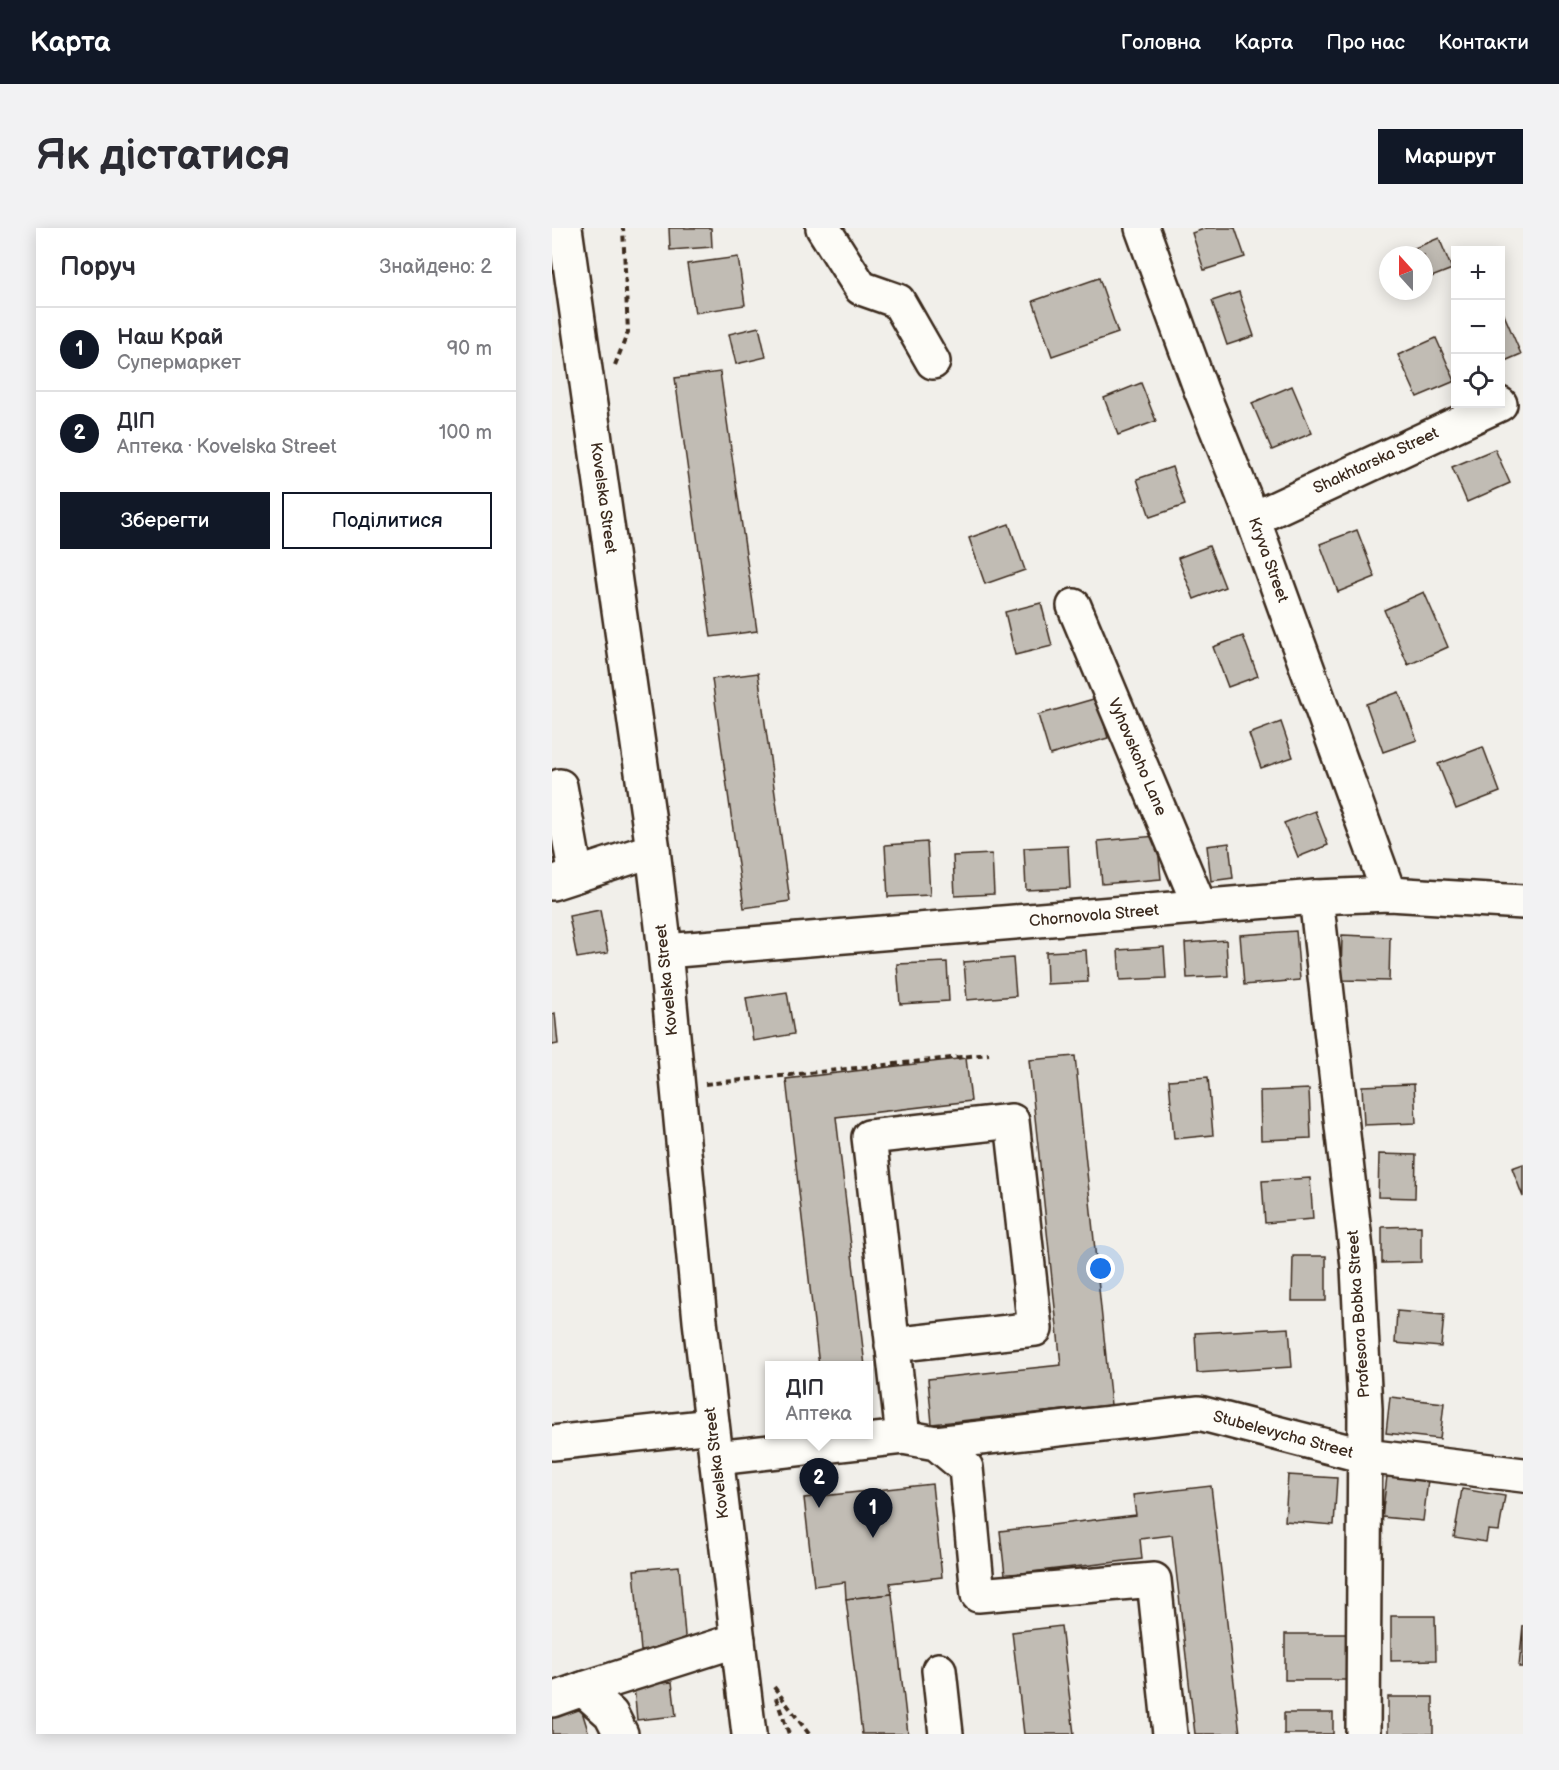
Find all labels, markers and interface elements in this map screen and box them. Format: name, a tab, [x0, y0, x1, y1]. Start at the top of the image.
text: Карта	[30, 26, 110, 59]
text: Головна	[1121, 30, 1201, 55]
text: Карта	[1234, 30, 1293, 55]
text: Про нас	[1326, 30, 1405, 55]
text: Контакти	[1438, 30, 1529, 55]
button: Маршрут	[1378, 129, 1523, 184]
text: Як дістатися	[36, 131, 290, 182]
north arrow	[1379, 246, 1433, 300]
map controls	[1451, 246, 1505, 408]
button: +	[1451, 246, 1505, 300]
text: Поруч	[60, 252, 136, 283]
text: Знайдено: 2	[379, 255, 492, 279]
button: −	[1451, 300, 1505, 354]
text: Наш Край	[117, 324, 223, 351]
text: 1	[75, 337, 84, 361]
text: 90 m	[447, 337, 492, 361]
text: Супермаркет	[117, 351, 241, 375]
button: locate	[1451, 354, 1505, 408]
text: ДІП	[117, 408, 155, 435]
text: 2	[74, 421, 85, 445]
text: 100 m	[439, 421, 492, 445]
street label: Shakhtarska Street	[1310, 424, 1442, 498]
text: Аптека · Kovelska Street	[117, 435, 337, 459]
street label: Kovelska Street	[586, 441, 620, 555]
button: Зберегти	[60, 492, 270, 549]
button: Поділитися	[282, 492, 492, 549]
street label: Kryva Street	[1244, 515, 1292, 605]
street label: Vyhovskoho Lane	[1104, 695, 1171, 819]
street label: Chornovola Street	[1028, 901, 1160, 931]
street label: Kovelska Street	[652, 923, 682, 1037]
street label: Profesora Bobka Street	[1344, 1230, 1374, 1398]
your location	[1086, 1254, 1115, 1283]
popup	[765, 1361, 873, 1439]
text: ДІП	[786, 1375, 824, 1402]
text: Аптека	[786, 1402, 852, 1426]
street label: Kovelska Street	[701, 1406, 733, 1520]
street label: Stubelevycha Street	[1211, 1407, 1355, 1463]
pin: 2	[800, 1458, 838, 1508]
pin: 1	[854, 1488, 892, 1538]

